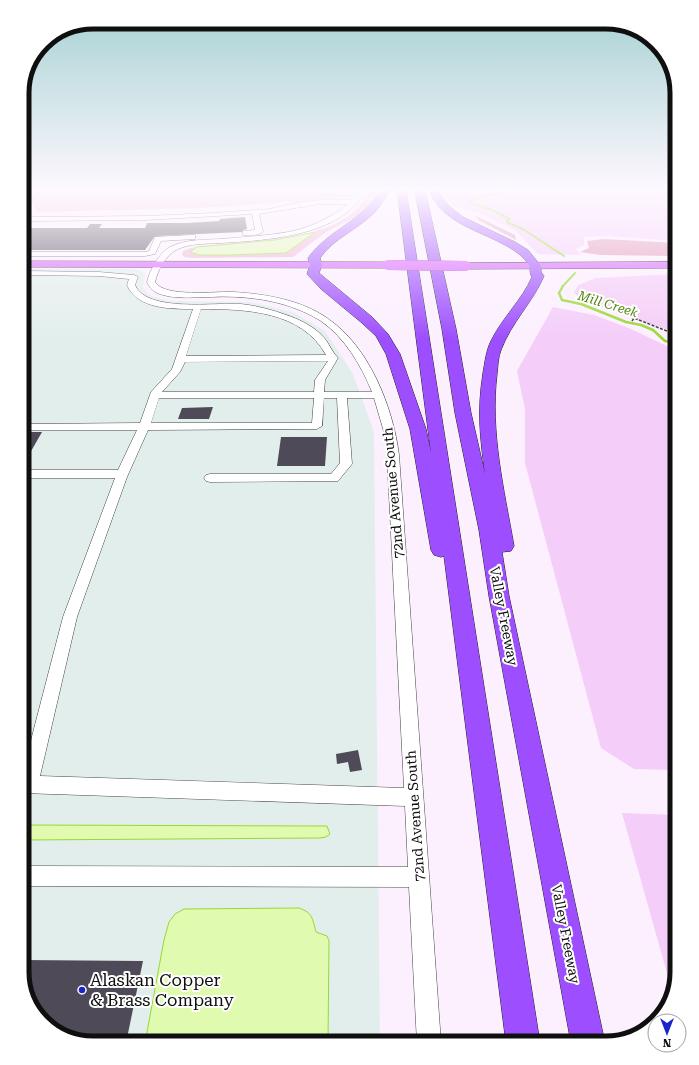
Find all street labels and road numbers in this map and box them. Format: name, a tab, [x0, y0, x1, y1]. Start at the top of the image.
street label: 72nd Avenue South	[379, 427, 407, 559]
street label: Valley Freeway	[487, 565, 522, 668]
street label: 72nd Avenue South	[402, 750, 428, 882]
street label: Valley Freeway	[549, 883, 584, 986]

